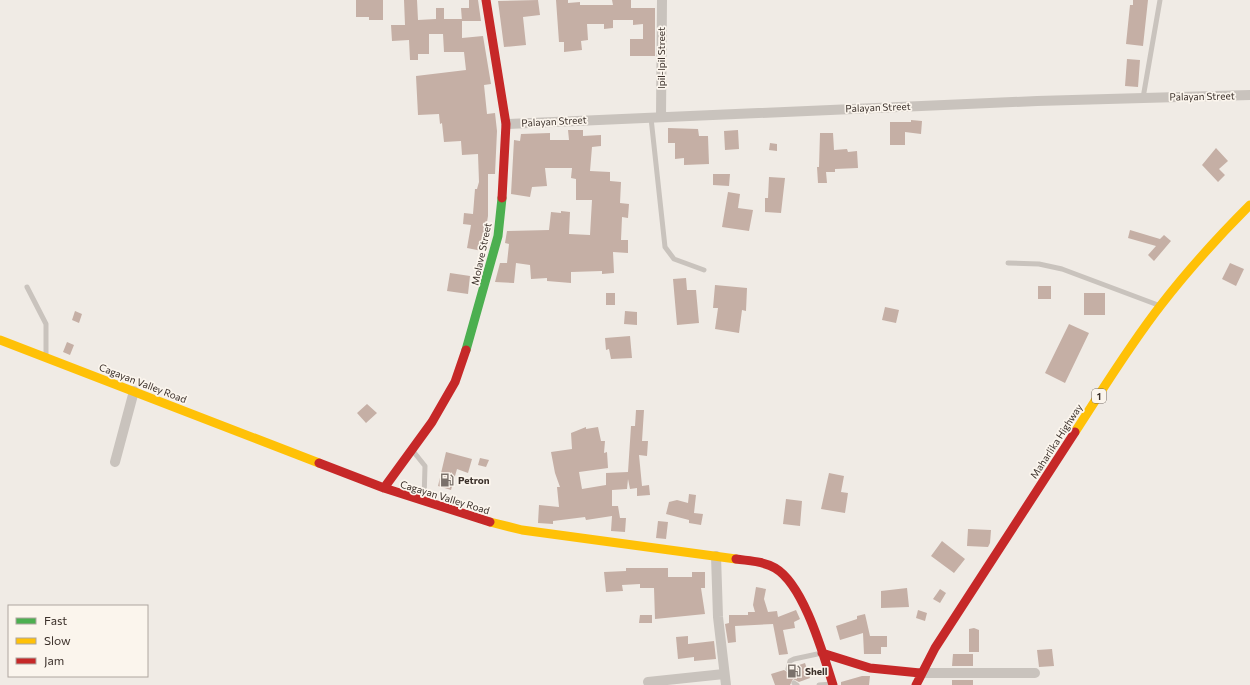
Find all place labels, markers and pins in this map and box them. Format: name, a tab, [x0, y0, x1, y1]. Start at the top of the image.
fuel station icon: Petron	[439, 472, 455, 488]
place label: Petron	[458, 474, 490, 486]
fuel station icon: Shell	[786, 663, 802, 679]
place label: Shell	[805, 665, 828, 677]

